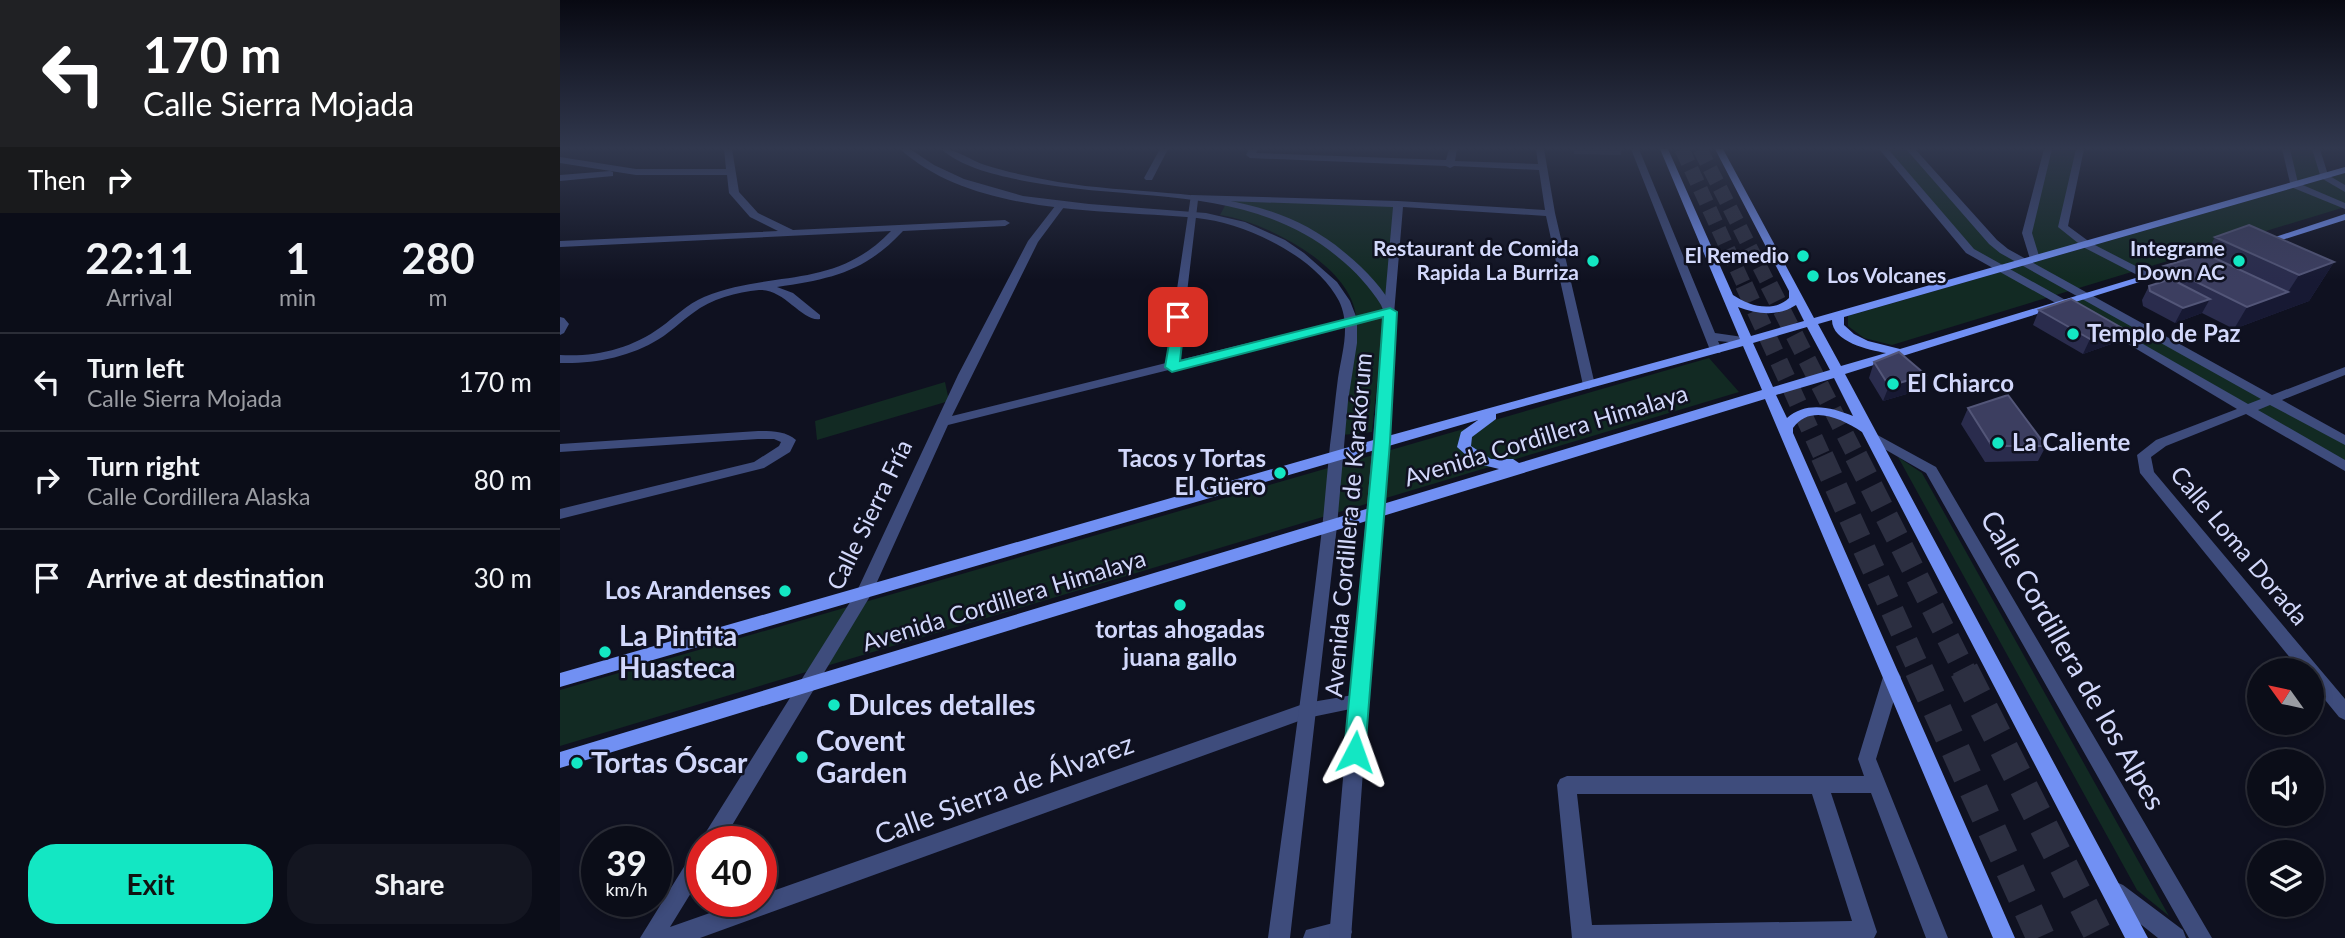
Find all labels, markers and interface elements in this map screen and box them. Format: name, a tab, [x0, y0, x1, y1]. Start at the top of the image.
text: 170 m	[143, 25, 281, 83]
icon: left	[28, 28, 119, 119]
text: Calle Sierra Mojada	[143, 84, 414, 123]
icon: right	[100, 161, 138, 199]
text: Then	[28, 164, 86, 196]
text: 22:11	[85, 233, 194, 283]
text: 1	[285, 233, 310, 283]
text: 280	[402, 233, 475, 283]
place label: Restaurant de Comida Rapida La Burriza	[1373, 235, 1579, 284]
place label: Integrame Down AC	[2130, 235, 2225, 284]
place label: El Remedio	[1685, 242, 1789, 267]
marker: El Remedio	[1795, 248, 1811, 264]
marker: Restaurant de Comida Rapida La Burriza	[1585, 253, 1601, 269]
marker: Integrame Down AC	[2231, 253, 2247, 269]
place label: Los Volcanes	[1827, 262, 1946, 287]
marker: Los Volcanes	[1805, 268, 1821, 284]
text: Arrival	[106, 283, 173, 311]
text: min	[279, 283, 316, 311]
text: m	[429, 283, 448, 311]
pin	[1148, 287, 1208, 347]
icon: arrive	[1159, 298, 1197, 336]
place label: Templo de Paz	[2087, 318, 2241, 347]
marker: Templo de Paz	[2065, 326, 2081, 342]
street label: Avenida Cordillera de Karakórum	[1318, 351, 1377, 698]
text: Turn left	[87, 352, 184, 384]
icon: left	[28, 363, 66, 401]
text: 170 m	[459, 366, 532, 398]
place label: El Chiarco	[1907, 368, 2014, 397]
marker: El Chiarco	[1885, 376, 1901, 392]
street label: Avenida Cordillera Himalaya	[1400, 378, 1691, 492]
text: Calle Sierra Mojada	[87, 384, 282, 412]
place label: La Caliente	[2012, 427, 2131, 456]
street label: Calle Sierra Fría	[820, 434, 918, 594]
marker: La Caliente	[1990, 435, 2006, 451]
place label: Tacos y Tortas El Güero	[1118, 443, 1266, 500]
text: Turn right	[87, 450, 200, 482]
street label: Calle Loma Dorada	[2165, 460, 2315, 630]
icon: right	[28, 461, 66, 499]
text: 80 m	[474, 464, 532, 496]
marker: Tacos y Tortas El Güero	[1272, 465, 1288, 481]
text: Calle Cordillera Alaska	[87, 482, 310, 510]
street label: Calle Cordillera de los Alpes	[1974, 504, 2174, 815]
street label: Avenida Cordillera Himalaya	[858, 543, 1149, 657]
icon: arrive	[28, 559, 66, 597]
text: Arrive at destination	[87, 562, 324, 594]
text: 30 m	[474, 562, 532, 594]
place label: Los Arandenses	[605, 575, 771, 604]
marker: Los Arandenses	[777, 583, 793, 599]
marker: tortas ahogadas juana gallo	[1172, 597, 1188, 613]
place label: tortas ahogadas juana gallo	[1095, 614, 1265, 671]
place label: La Pintita Huasteca	[619, 618, 737, 684]
marker: La Pintita Huasteca	[597, 644, 613, 660]
north arrow	[2247, 658, 2324, 735]
map controls	[2247, 658, 2324, 917]
place label: Dulces detalles	[848, 687, 1036, 721]
marker: Dulces detalles	[826, 697, 842, 713]
position arrow	[1318, 715, 1392, 789]
place label: Covent Garden	[816, 723, 907, 789]
street label: Calle Sierra de Álvarez	[870, 725, 1138, 851]
place label: Tortas Óscar	[591, 745, 748, 779]
marker: Covent Garden	[794, 749, 810, 765]
button: sound	[2247, 749, 2324, 826]
marker: Tortas Óscar	[569, 755, 585, 771]
speed limit sign: 40	[686, 826, 777, 917]
button: layers	[2247, 840, 2324, 917]
text: 39	[606, 841, 647, 883]
button: Exit	[28, 844, 273, 924]
button: Share	[287, 844, 532, 924]
text: km/h	[605, 878, 648, 900]

